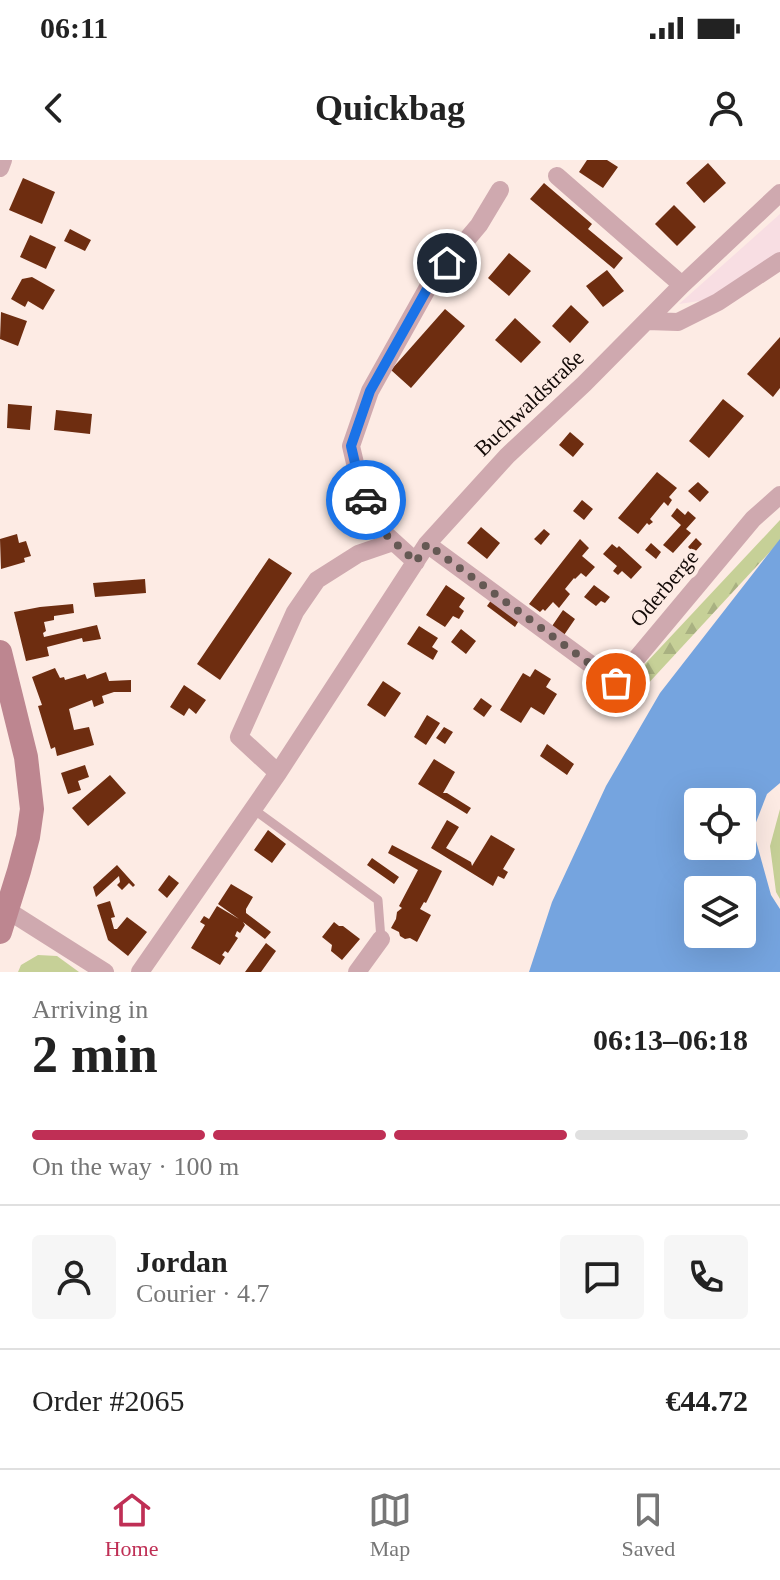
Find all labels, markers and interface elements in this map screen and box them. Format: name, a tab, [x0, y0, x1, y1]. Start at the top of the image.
text: 06:11	[40, 11, 108, 44]
icon: back	[32, 86, 76, 130]
icon: person	[704, 86, 748, 130]
text: Quickbag	[315, 88, 465, 128]
pin	[413, 229, 481, 297]
icon: home	[425, 241, 469, 285]
street label: Buchwaldstraße	[469, 345, 589, 461]
courier	[326, 460, 406, 540]
icon: car	[344, 478, 388, 522]
street label: Oderberge	[625, 545, 703, 631]
pin	[582, 649, 650, 717]
icon: bag	[594, 661, 638, 705]
map controls	[684, 788, 756, 948]
button: locate	[684, 788, 756, 860]
button: layers	[684, 876, 756, 948]
text: Arriving in	[32, 995, 148, 1024]
text: 06:13–06:18	[593, 1023, 748, 1056]
text: 2 min	[32, 1026, 158, 1083]
text: On the way · 100 m	[32, 1152, 239, 1181]
button: person	[32, 1235, 116, 1319]
button: chat	[560, 1235, 644, 1319]
button: phone	[664, 1235, 748, 1319]
text: Jordan	[136, 1245, 228, 1278]
text: Courier · 4.7	[136, 1279, 270, 1308]
text: Order #2065	[32, 1384, 184, 1417]
text: €44.72	[666, 1384, 748, 1417]
tab: Home	[105, 1488, 159, 1562]
tab: Map	[368, 1488, 412, 1562]
tab: Saved	[621, 1488, 675, 1562]

